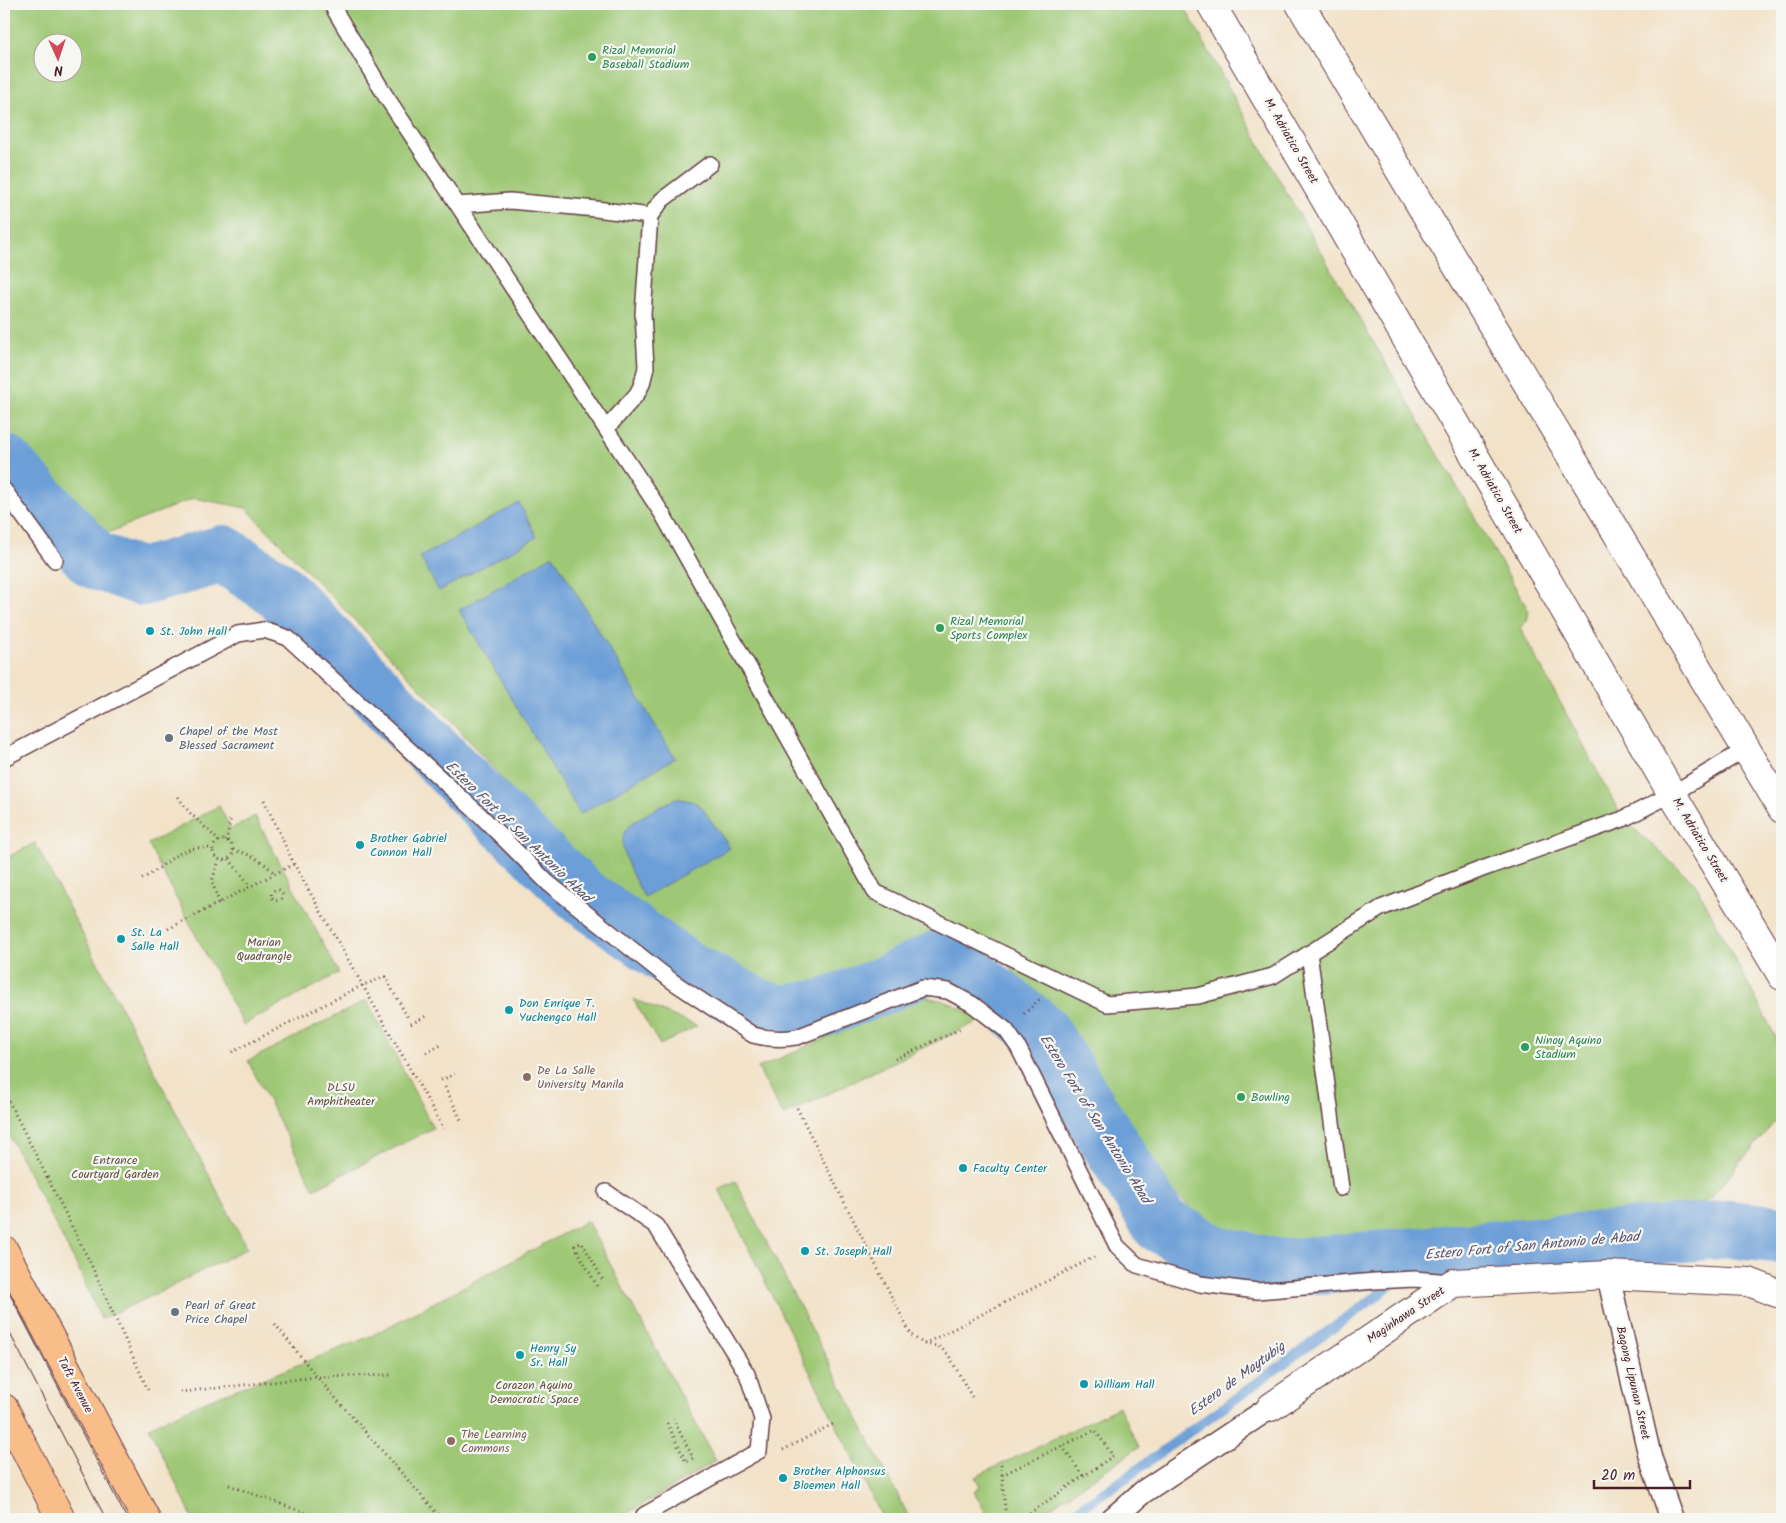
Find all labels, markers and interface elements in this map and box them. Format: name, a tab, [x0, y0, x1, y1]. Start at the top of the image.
north arrow	[32, 32, 82, 82]
place label: Rizal Memorial Baseball Stadium	[602, 41, 690, 74]
marker: Rizal Memorial Baseball Stadium	[586, 51, 598, 63]
text: N	[53, 59, 64, 81]
street label: M. Adriatico Street	[1259, 95, 1323, 188]
street label: M. Adriatico Street	[1463, 445, 1527, 538]
place label: Rizal Memorial Sports Complex	[950, 612, 1028, 645]
place label: St. John Hall	[160, 622, 227, 641]
marker: Rizal Memorial Sports Complex	[934, 622, 946, 634]
marker: St. John Hall	[144, 625, 156, 637]
place label: Chapel of the Most Blessed Sacrament	[179, 722, 278, 755]
marker: Chapel of the Most Blessed Sacrament	[163, 732, 175, 744]
water label: Estero Fort of San Antonio Abad	[440, 756, 598, 910]
street label: M. Adriatico Street	[1667, 794, 1733, 887]
place label: Brother Gabriel Connon Hall	[370, 829, 447, 862]
marker: Brother Gabriel Connon Hall	[354, 839, 366, 851]
place label: St. La Salle Hall	[131, 923, 179, 956]
marker: St. La Salle Hall	[115, 933, 127, 945]
park label: Marian Quadrangle	[236, 933, 292, 966]
place label: Don Enrique T. Yuchengco Hall	[519, 994, 596, 1027]
marker: Don Enrique T. Yuchengco Hall	[503, 1004, 515, 1016]
water label: Estero Fort of San Antonio Abad	[1034, 1030, 1158, 1210]
place label: Ninoy Aquino Stadium	[1535, 1031, 1602, 1064]
marker: Ninoy Aquino Stadium	[1519, 1041, 1531, 1053]
place label: De La Salle University Manila	[537, 1061, 624, 1094]
marker: De La Salle University Manila	[521, 1071, 533, 1083]
park label: DLSU Amphitheater	[307, 1078, 376, 1111]
place label: Bowling	[1251, 1088, 1290, 1107]
marker: Bowling	[1235, 1091, 1247, 1103]
park label: Entrance Courtyard Garden	[71, 1151, 159, 1184]
place label: Faculty Center	[973, 1159, 1048, 1178]
marker: Faculty Center	[957, 1162, 969, 1174]
water label: Estero Fort of San Antonio de Abad	[1424, 1225, 1643, 1266]
place label: St. Joseph Hall	[815, 1242, 892, 1261]
marker: St. Joseph Hall	[799, 1245, 811, 1257]
street label: Maginhawa Street	[1363, 1281, 1449, 1348]
place label: Pearl of Great Price Chapel	[185, 1296, 256, 1329]
marker: Pearl of Great Price Chapel	[169, 1306, 181, 1318]
street label: Bagong Lipunan Street	[1611, 1324, 1655, 1442]
water label: Estero de Maytubig	[1184, 1336, 1291, 1422]
place label: Henry Sy Sr. Hall	[530, 1339, 577, 1372]
marker: Henry Sy Sr. Hall	[514, 1349, 526, 1361]
street label: Taft Avenue	[52, 1353, 98, 1417]
place label: William Hall	[1094, 1375, 1155, 1394]
park label: Corazon Aquino Democratic Space	[489, 1376, 579, 1409]
marker: William Hall	[1078, 1378, 1090, 1390]
place label: The Learning Commons	[461, 1425, 527, 1458]
marker: The Learning Commons	[445, 1435, 457, 1447]
scale bar	[1594, 1458, 1690, 1490]
place label: Brother Alphonsus Bloemen Hall	[793, 1462, 886, 1495]
text: 20 m	[1601, 1464, 1635, 1488]
marker: Brother Alphonsus Bloemen Hall	[777, 1472, 789, 1484]

